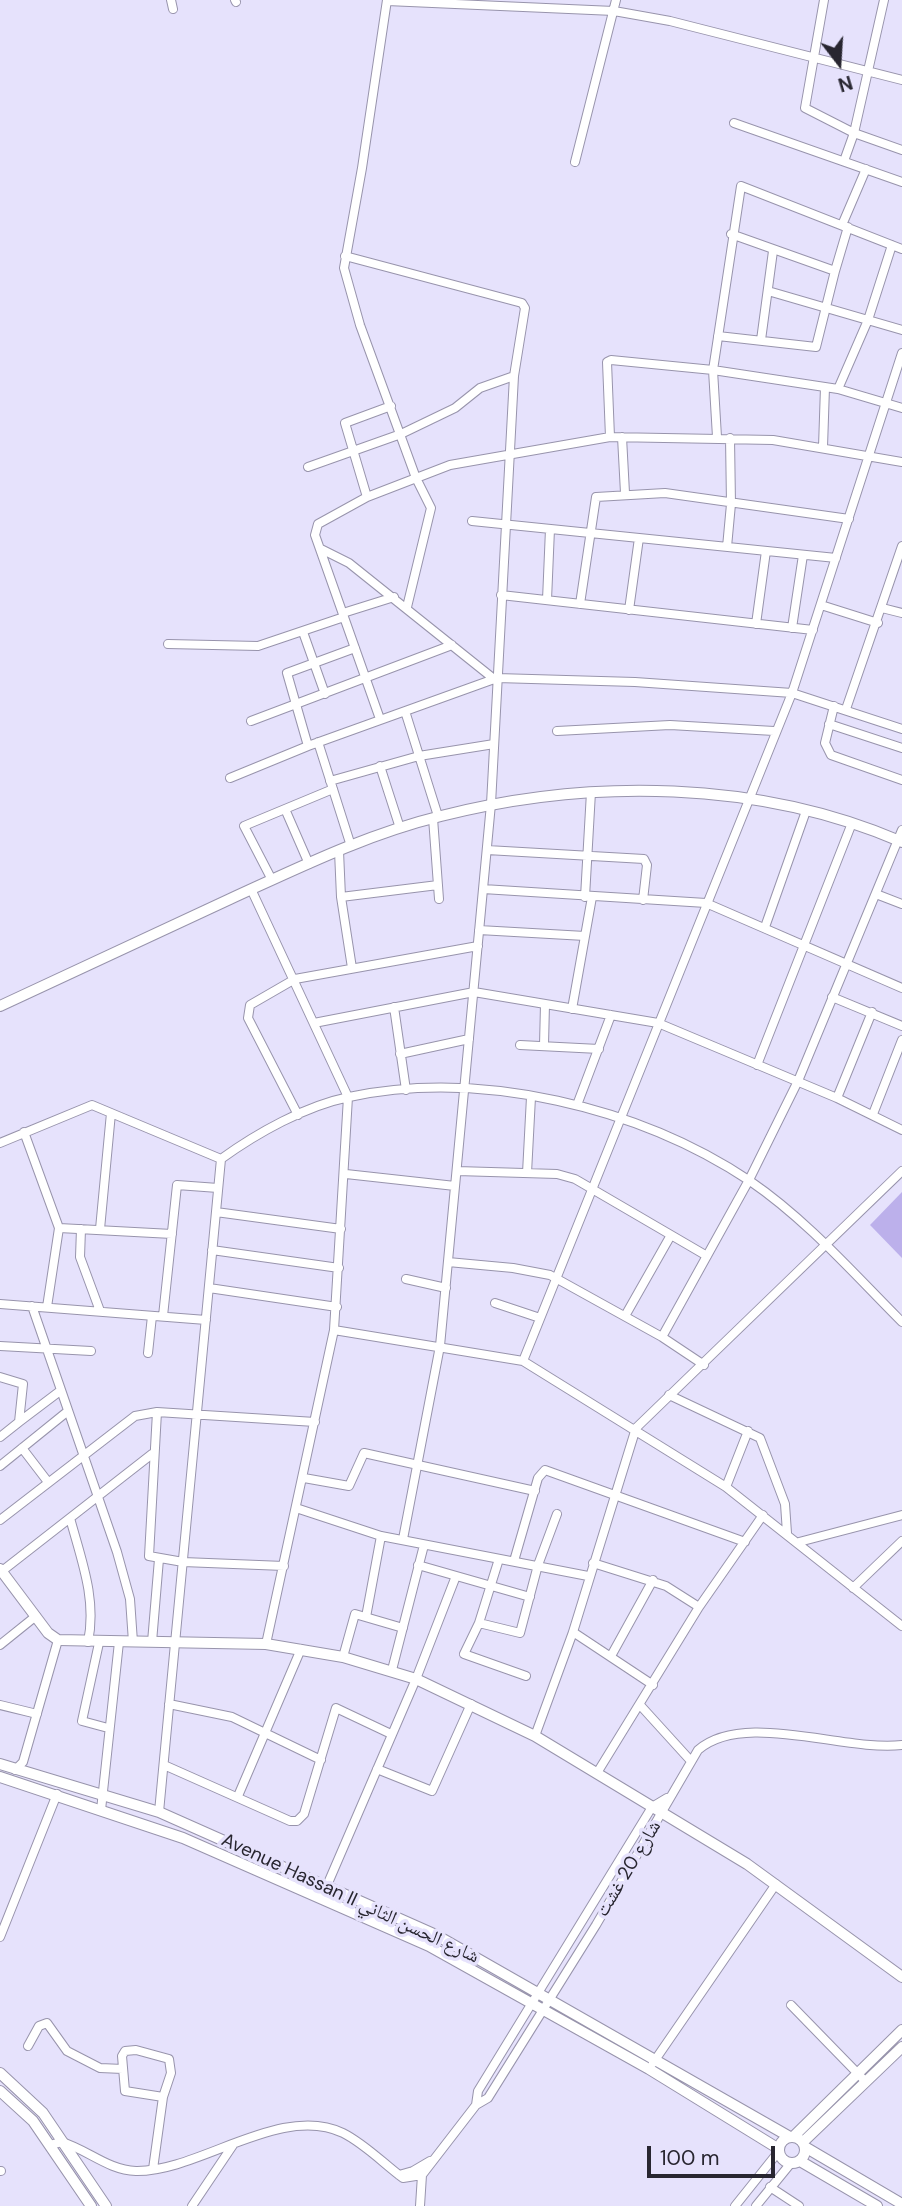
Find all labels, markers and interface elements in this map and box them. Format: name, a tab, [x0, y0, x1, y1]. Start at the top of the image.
north arrow	[804, 28, 874, 98]
text: N	[835, 70, 856, 98]
street label: شارع 20 غشت	[591, 1817, 667, 1921]
street label: Avenue Hassan II شارع الحسن الثاني	[217, 1829, 483, 1969]
scale bar	[650, 2132, 778, 2176]
text: 100 m	[660, 2144, 720, 2172]

